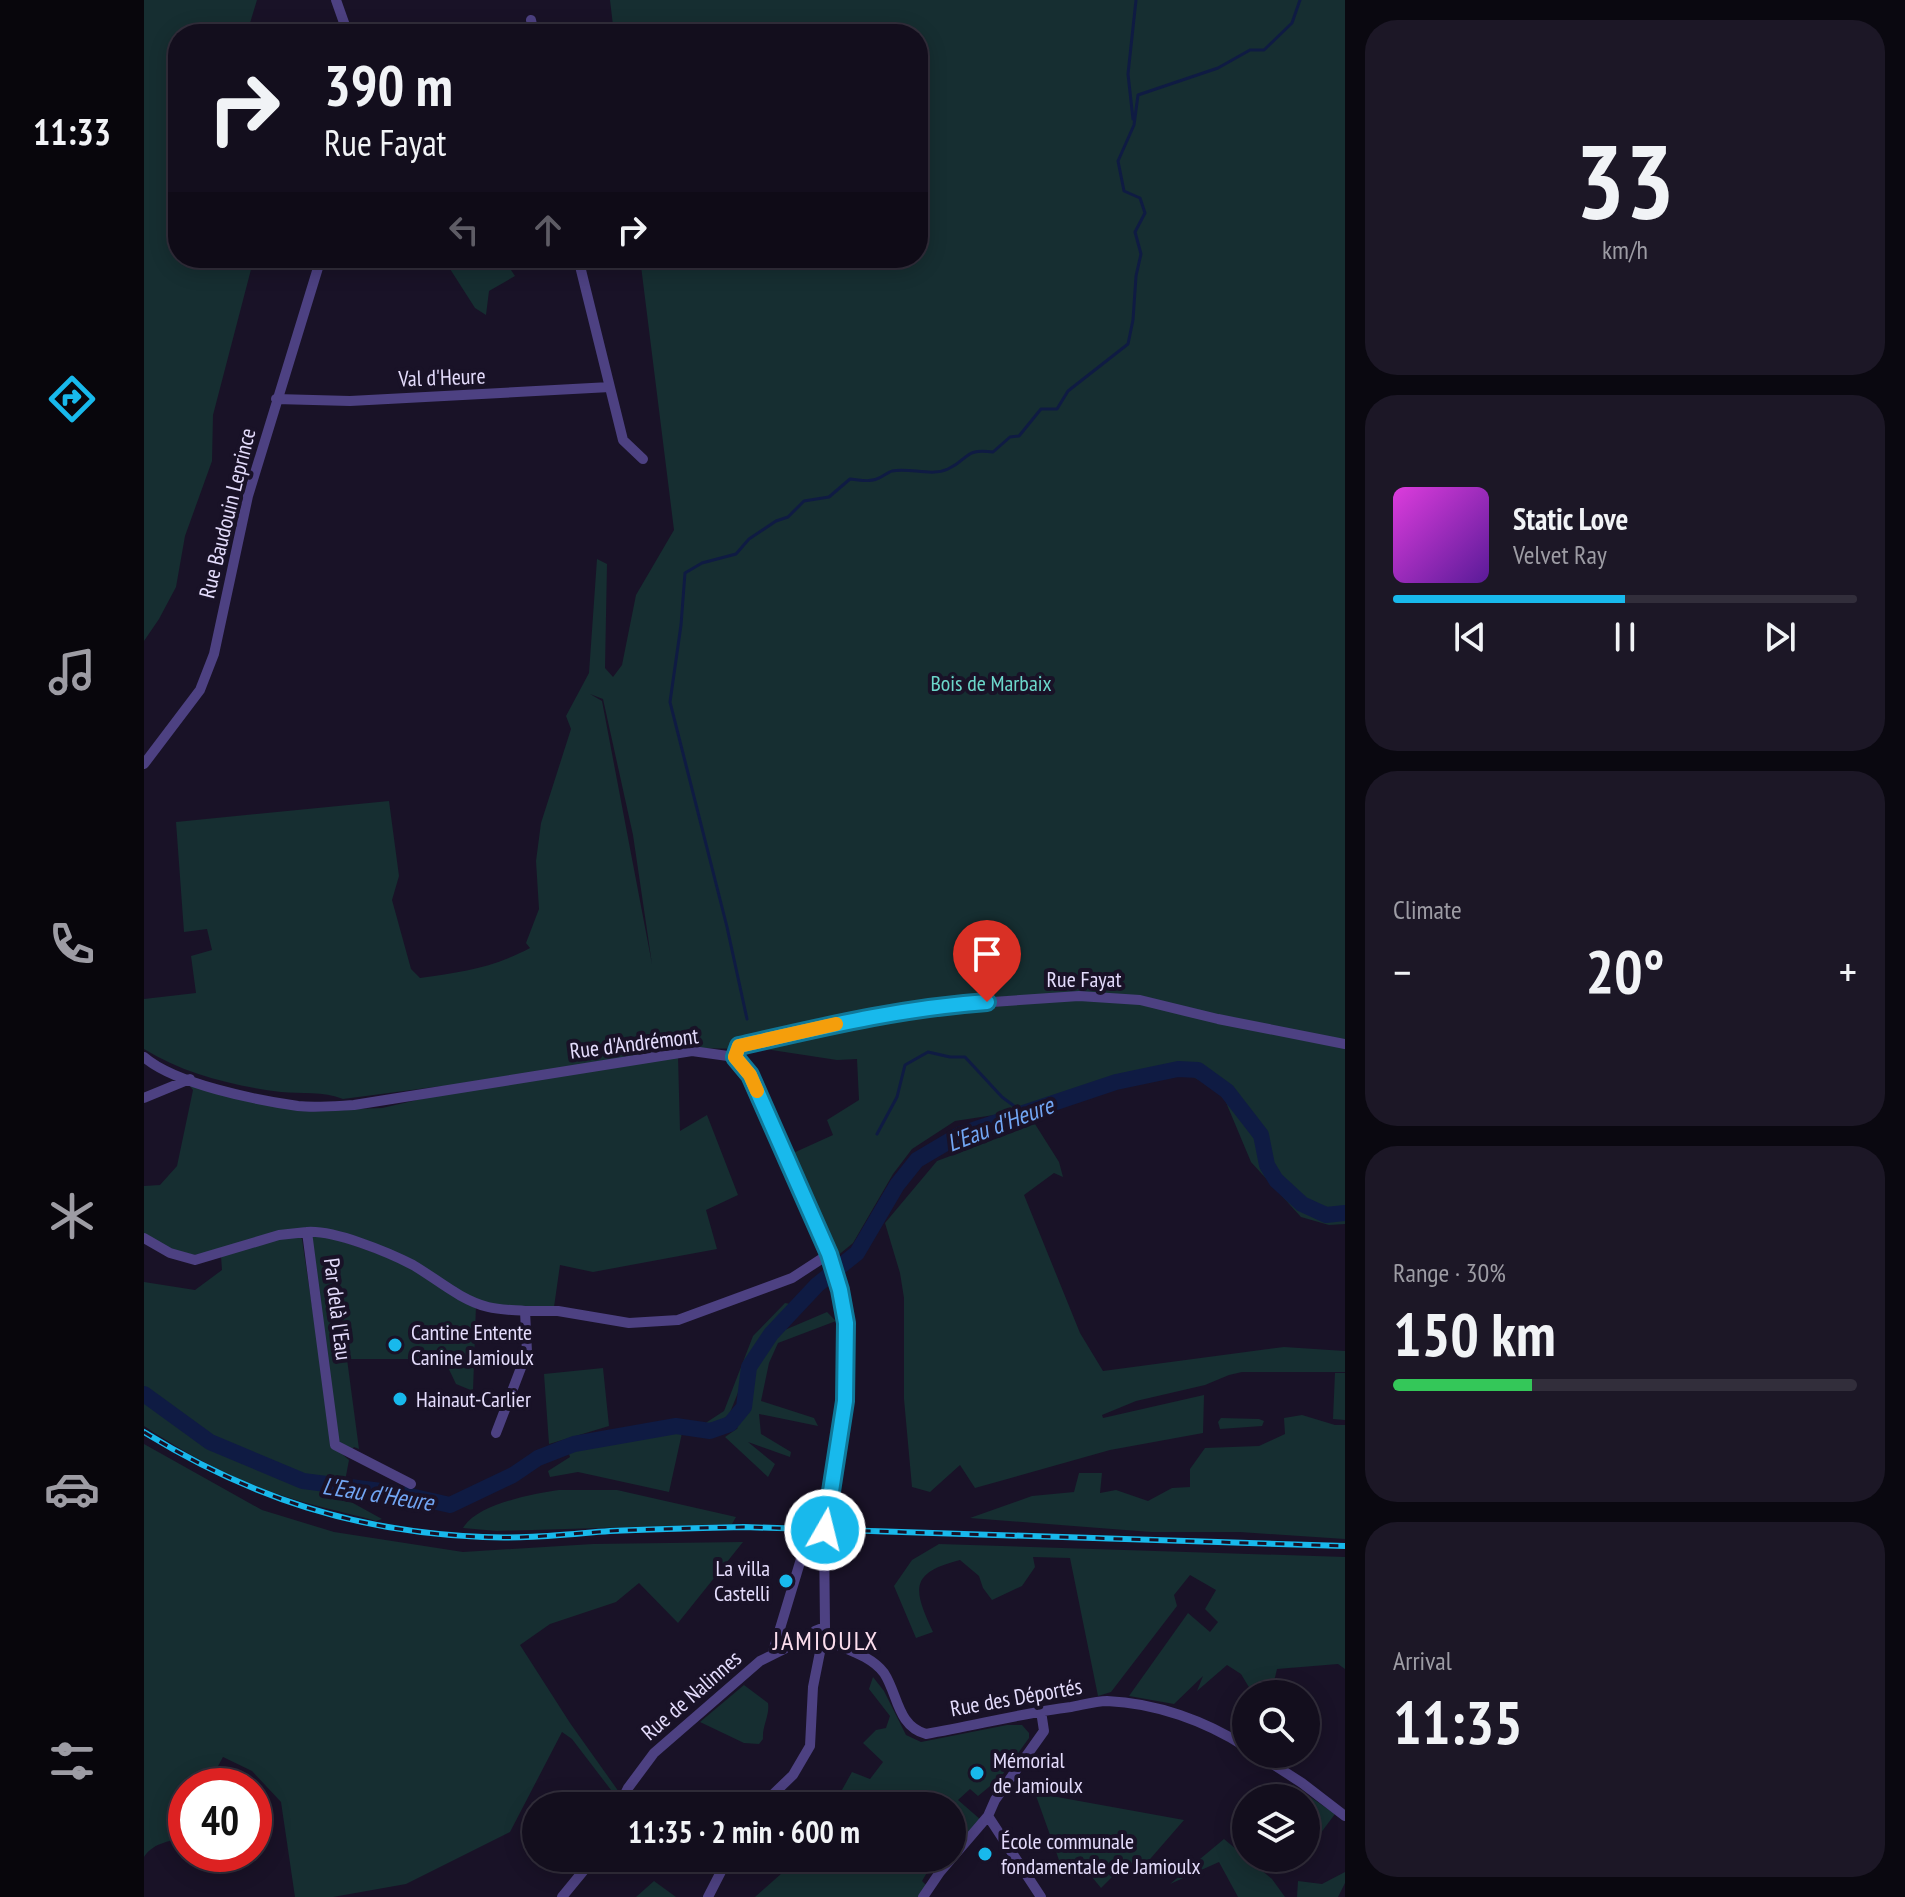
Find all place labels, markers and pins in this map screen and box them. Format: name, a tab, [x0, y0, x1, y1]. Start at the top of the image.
pin	[953, 920, 1021, 1002]
place label: Cantine Entente Canine Jamioulx	[411, 1318, 534, 1371]
marker: Cantine Entente Canine Jamioulx	[386, 1336, 404, 1354]
place label: Hainaut-Carlier	[416, 1385, 531, 1413]
marker: Hainaut-Carlier	[391, 1390, 409, 1408]
place label: La villa Castelli	[714, 1554, 770, 1607]
marker: La villa Castelli	[777, 1572, 795, 1590]
place label: Mémorial de Jamioulx	[993, 1746, 1083, 1799]
marker: Mémorial de Jamioulx	[968, 1764, 986, 1782]
place label: École communale fondamentale de Jamioulx	[1001, 1827, 1200, 1880]
marker: École communale fondamentale de Jamioulx	[976, 1845, 994, 1863]

